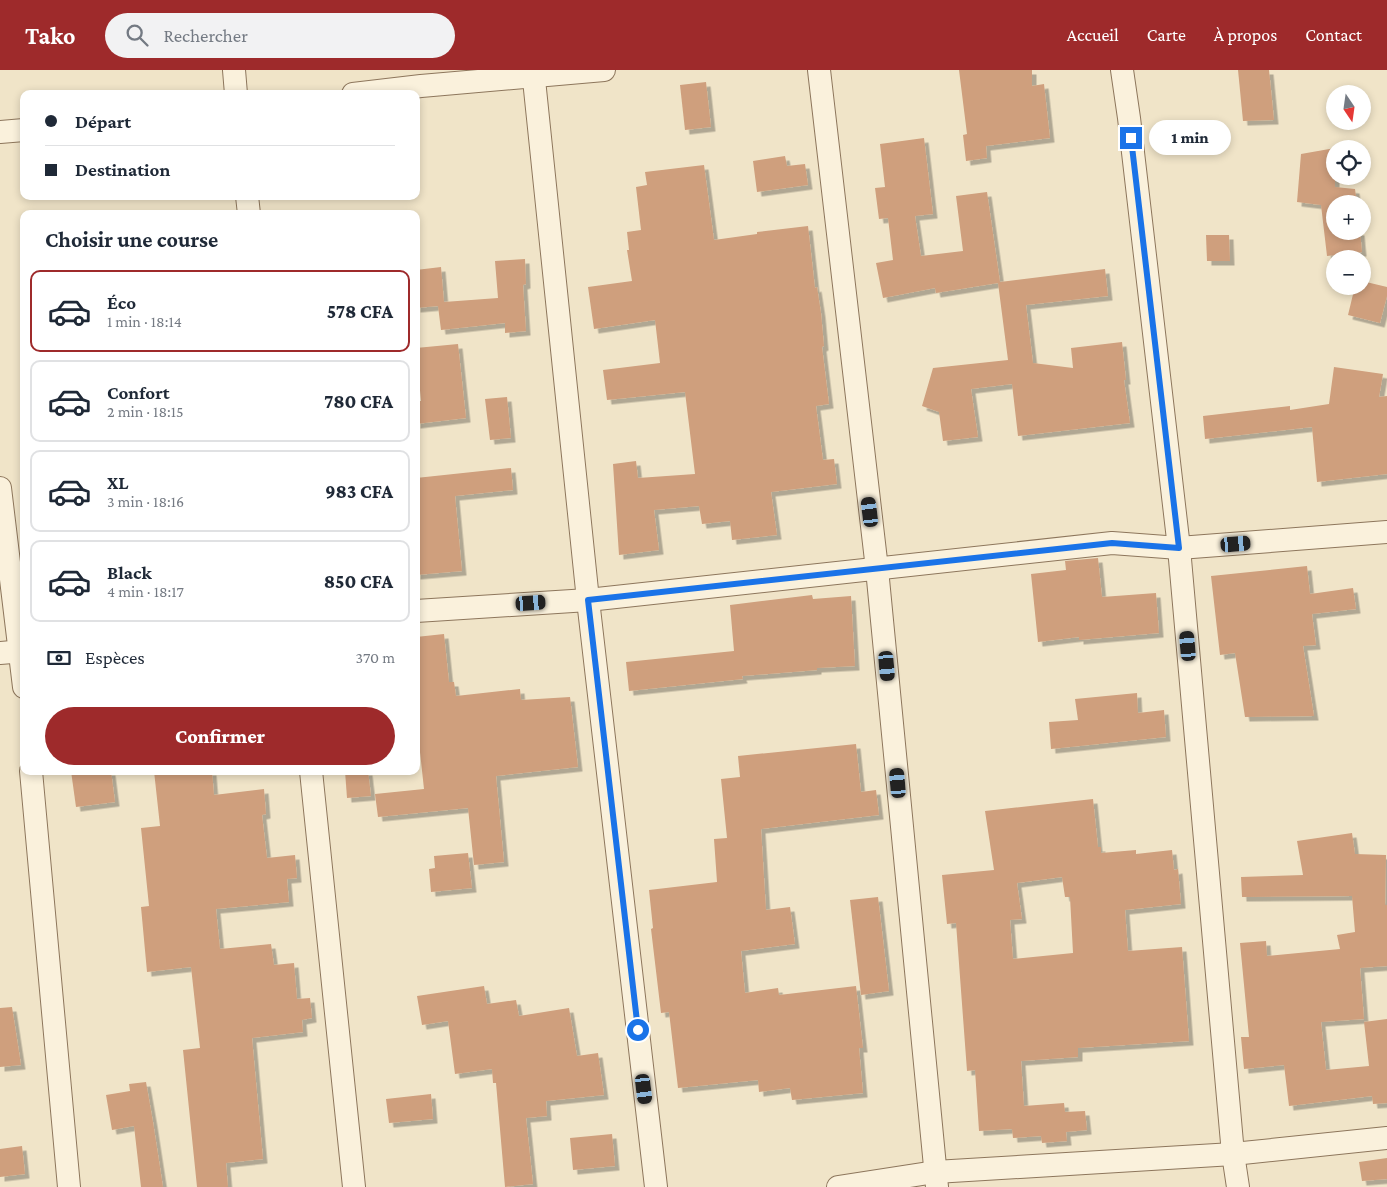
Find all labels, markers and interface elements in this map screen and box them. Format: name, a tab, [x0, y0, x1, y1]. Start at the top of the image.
search box	[105, 13, 455, 58]
icon: search	[123, 21, 151, 49]
text: Tako	[25, 22, 75, 49]
text: Rechercher	[163, 25, 248, 46]
text: Accueil	[1067, 25, 1119, 45]
text: Carte	[1147, 25, 1186, 45]
text: À propos	[1214, 25, 1277, 45]
text: Contact	[1305, 25, 1362, 45]
north arrow	[1326, 85, 1371, 130]
map controls	[1326, 85, 1371, 295]
text: Départ	[75, 111, 131, 132]
callout: 1 min	[1148, 120, 1231, 156]
route end	[1120, 127, 1142, 149]
text: 1 min	[1171, 129, 1209, 146]
button: locate	[1326, 140, 1371, 185]
text: Destination	[75, 159, 170, 180]
button: +	[1326, 195, 1371, 240]
text: Choisir une course	[45, 227, 218, 252]
button: −	[1326, 250, 1371, 295]
icon: car	[47, 289, 92, 334]
text: Éco	[107, 292, 136, 313]
text: 578 CFA	[327, 301, 393, 322]
text: 1 min · 18:14	[107, 313, 182, 330]
icon: car	[47, 379, 92, 424]
text: Confort	[107, 382, 170, 403]
text: 780 CFA	[324, 391, 393, 412]
text: 2 min · 18:15	[107, 403, 184, 420]
icon: car	[47, 469, 92, 514]
text: XL	[107, 472, 129, 493]
text: 983 CFA	[325, 481, 393, 502]
text: 3 min · 18:16	[107, 493, 184, 510]
car	[860, 496, 879, 528]
car	[1220, 535, 1251, 553]
icon: car	[47, 559, 92, 604]
text: Black	[107, 562, 152, 583]
text: 850 CFA	[324, 571, 393, 592]
text: 4 min · 18:17	[107, 583, 184, 600]
car	[515, 594, 546, 612]
car	[1179, 630, 1196, 662]
icon: cash	[45, 644, 73, 672]
text: Espèces	[85, 647, 145, 668]
text: 370 m	[356, 649, 395, 666]
car	[878, 650, 895, 682]
button: Confirmer	[45, 707, 395, 765]
car	[889, 767, 906, 799]
route start	[627, 1019, 649, 1041]
car	[634, 1073, 653, 1105]

